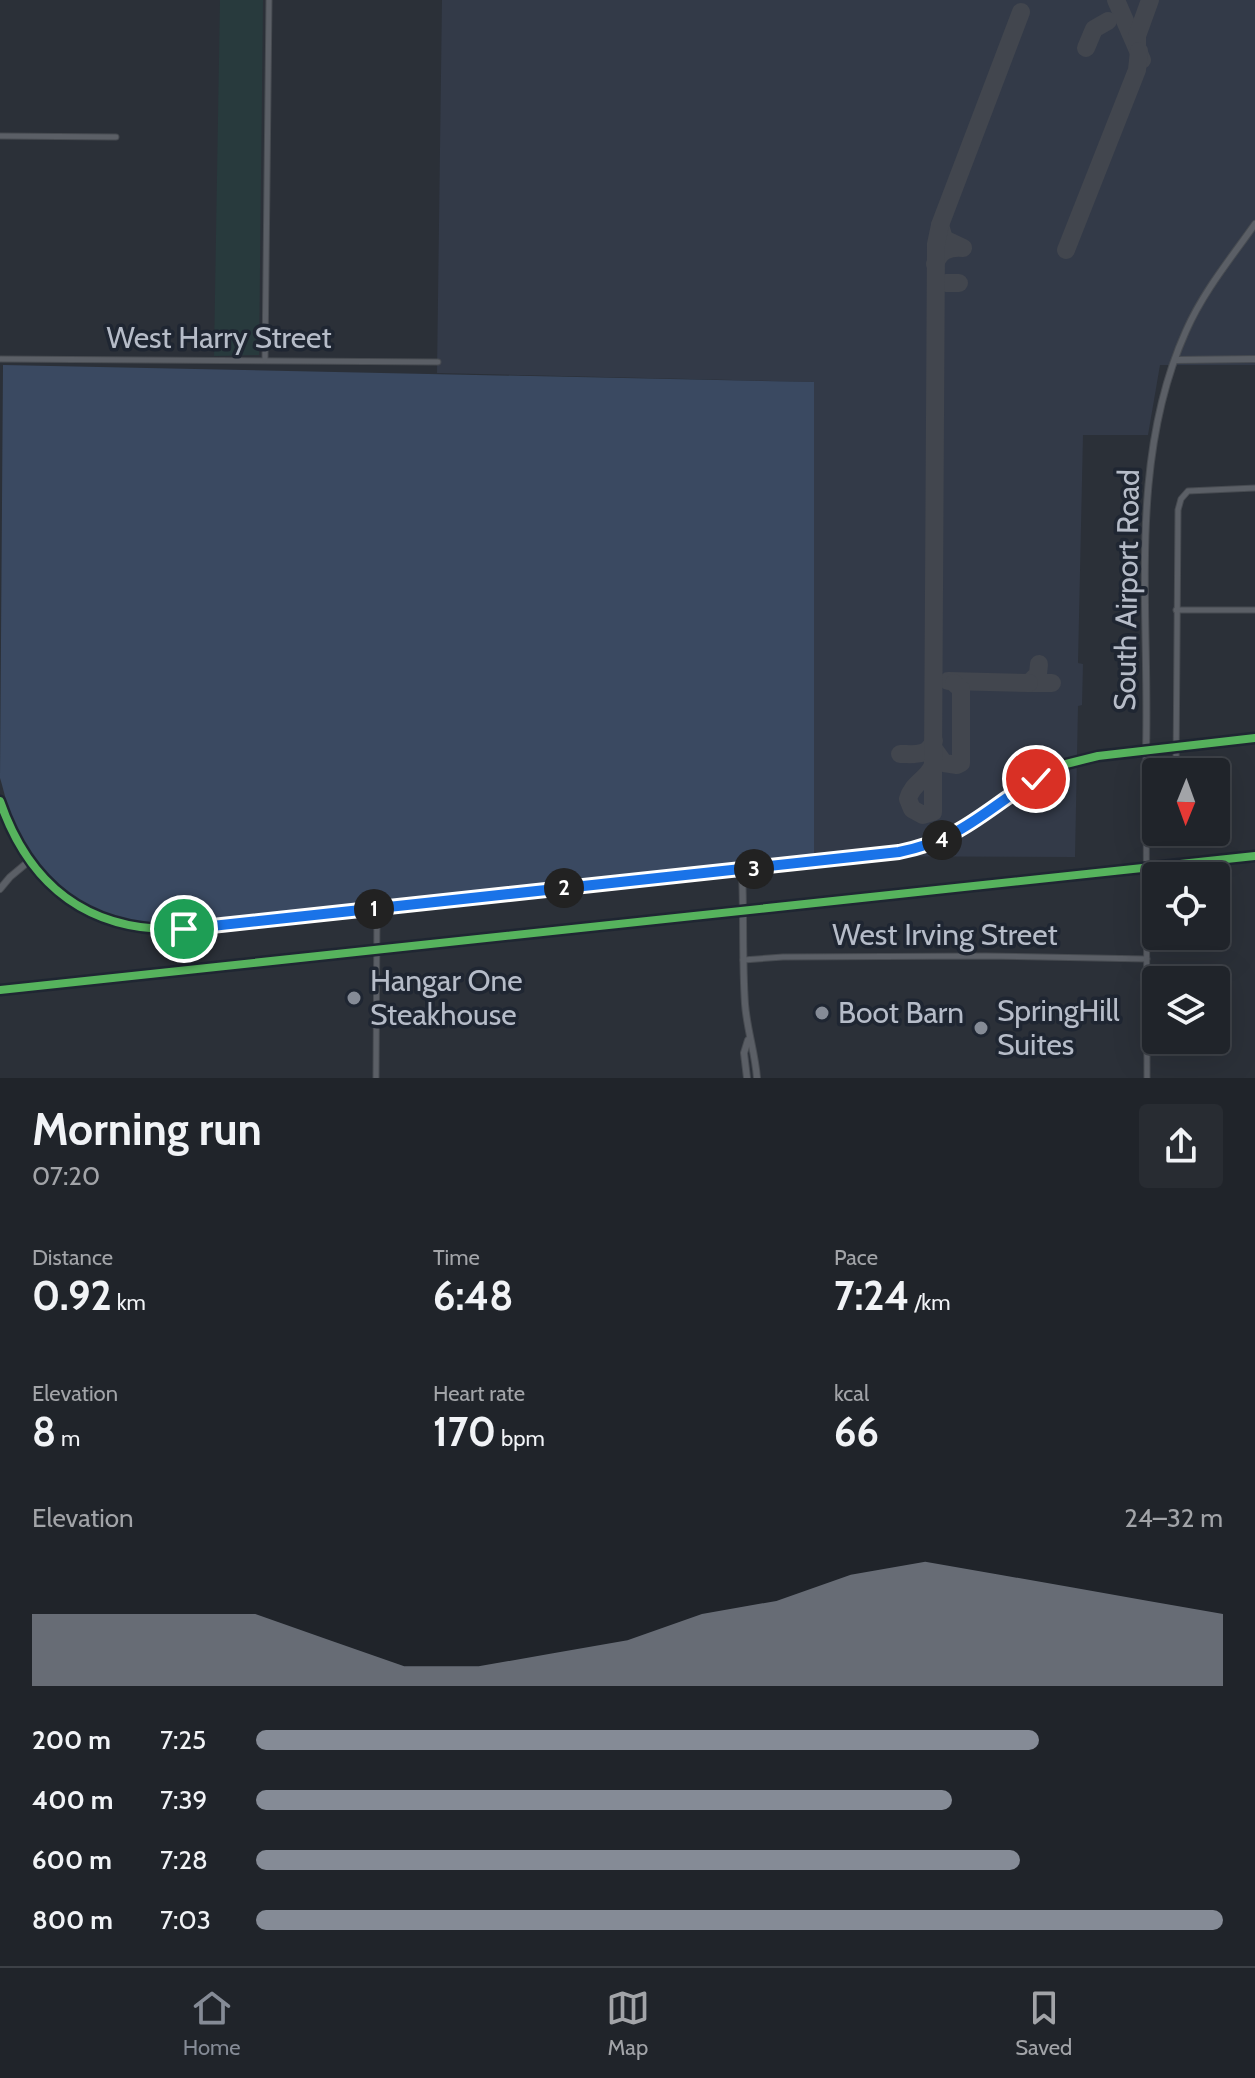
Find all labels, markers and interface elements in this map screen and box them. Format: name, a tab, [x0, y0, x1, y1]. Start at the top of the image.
street label: West Harry Street	[106, 319, 332, 356]
street label: South Airport Road	[1106, 469, 1147, 711]
pin	[1002, 745, 1070, 813]
icon: check	[1014, 757, 1058, 801]
north arrow	[1142, 758, 1230, 846]
map controls	[1142, 758, 1230, 1054]
pin: 4	[922, 820, 962, 860]
text: 4	[935, 826, 949, 853]
pin: 3	[734, 849, 774, 889]
text: 3	[748, 855, 760, 882]
button: locate	[1142, 862, 1230, 950]
pin: 2	[544, 868, 584, 908]
text: 2	[558, 874, 570, 901]
pin: 1	[354, 889, 394, 929]
pin	[150, 895, 218, 963]
text: 1	[370, 895, 378, 922]
icon: arrive	[162, 907, 206, 951]
street label: West Irving Street	[832, 916, 1058, 953]
place label: Hangar One Steakhouse	[370, 962, 523, 1033]
button: layers	[1142, 966, 1230, 1054]
marker: Hangar One Steakhouse	[345, 989, 363, 1007]
place label: SpringHill Suites	[997, 992, 1120, 1063]
place label: Boot Barn	[838, 994, 964, 1031]
marker: Boot Barn	[813, 1004, 831, 1022]
marker: SpringHill Suites	[972, 1019, 990, 1037]
text: Morning run	[32, 1103, 262, 1156]
button: share	[1139, 1104, 1223, 1188]
text: 07:20	[32, 1160, 100, 1192]
text: Distance	[32, 1244, 113, 1271]
text: Time	[433, 1244, 480, 1271]
text: Pace	[834, 1244, 878, 1271]
text: 0.92	[32, 1271, 112, 1320]
text: 6:48	[433, 1271, 513, 1320]
text: 7:24	[834, 1271, 909, 1320]
text: km	[112, 1289, 146, 1316]
text: /km	[909, 1289, 951, 1316]
text: Elevation	[32, 1380, 118, 1407]
text: Heart rate	[433, 1380, 525, 1407]
text: kcal	[834, 1380, 869, 1407]
text: 8	[32, 1407, 56, 1456]
text: 170	[433, 1407, 496, 1456]
text: 66	[834, 1407, 879, 1456]
text: m	[56, 1425, 80, 1452]
text: bpm	[496, 1425, 545, 1452]
text: Elevation	[32, 1502, 134, 1534]
text: 24–32 m	[1124, 1502, 1223, 1534]
text: 200 m	[32, 1724, 111, 1756]
text: 7:25	[160, 1724, 206, 1756]
text: 400 m	[32, 1784, 113, 1816]
text: 7:39	[160, 1784, 207, 1816]
text: 600 m	[32, 1844, 112, 1876]
text: 7:28	[160, 1844, 208, 1876]
text: 800 m	[32, 1904, 113, 1936]
text: 7:03	[160, 1904, 211, 1936]
tab: Home	[183, 1986, 241, 2061]
tab: Map	[606, 1986, 650, 2061]
tab: Saved	[1015, 1986, 1072, 2061]

